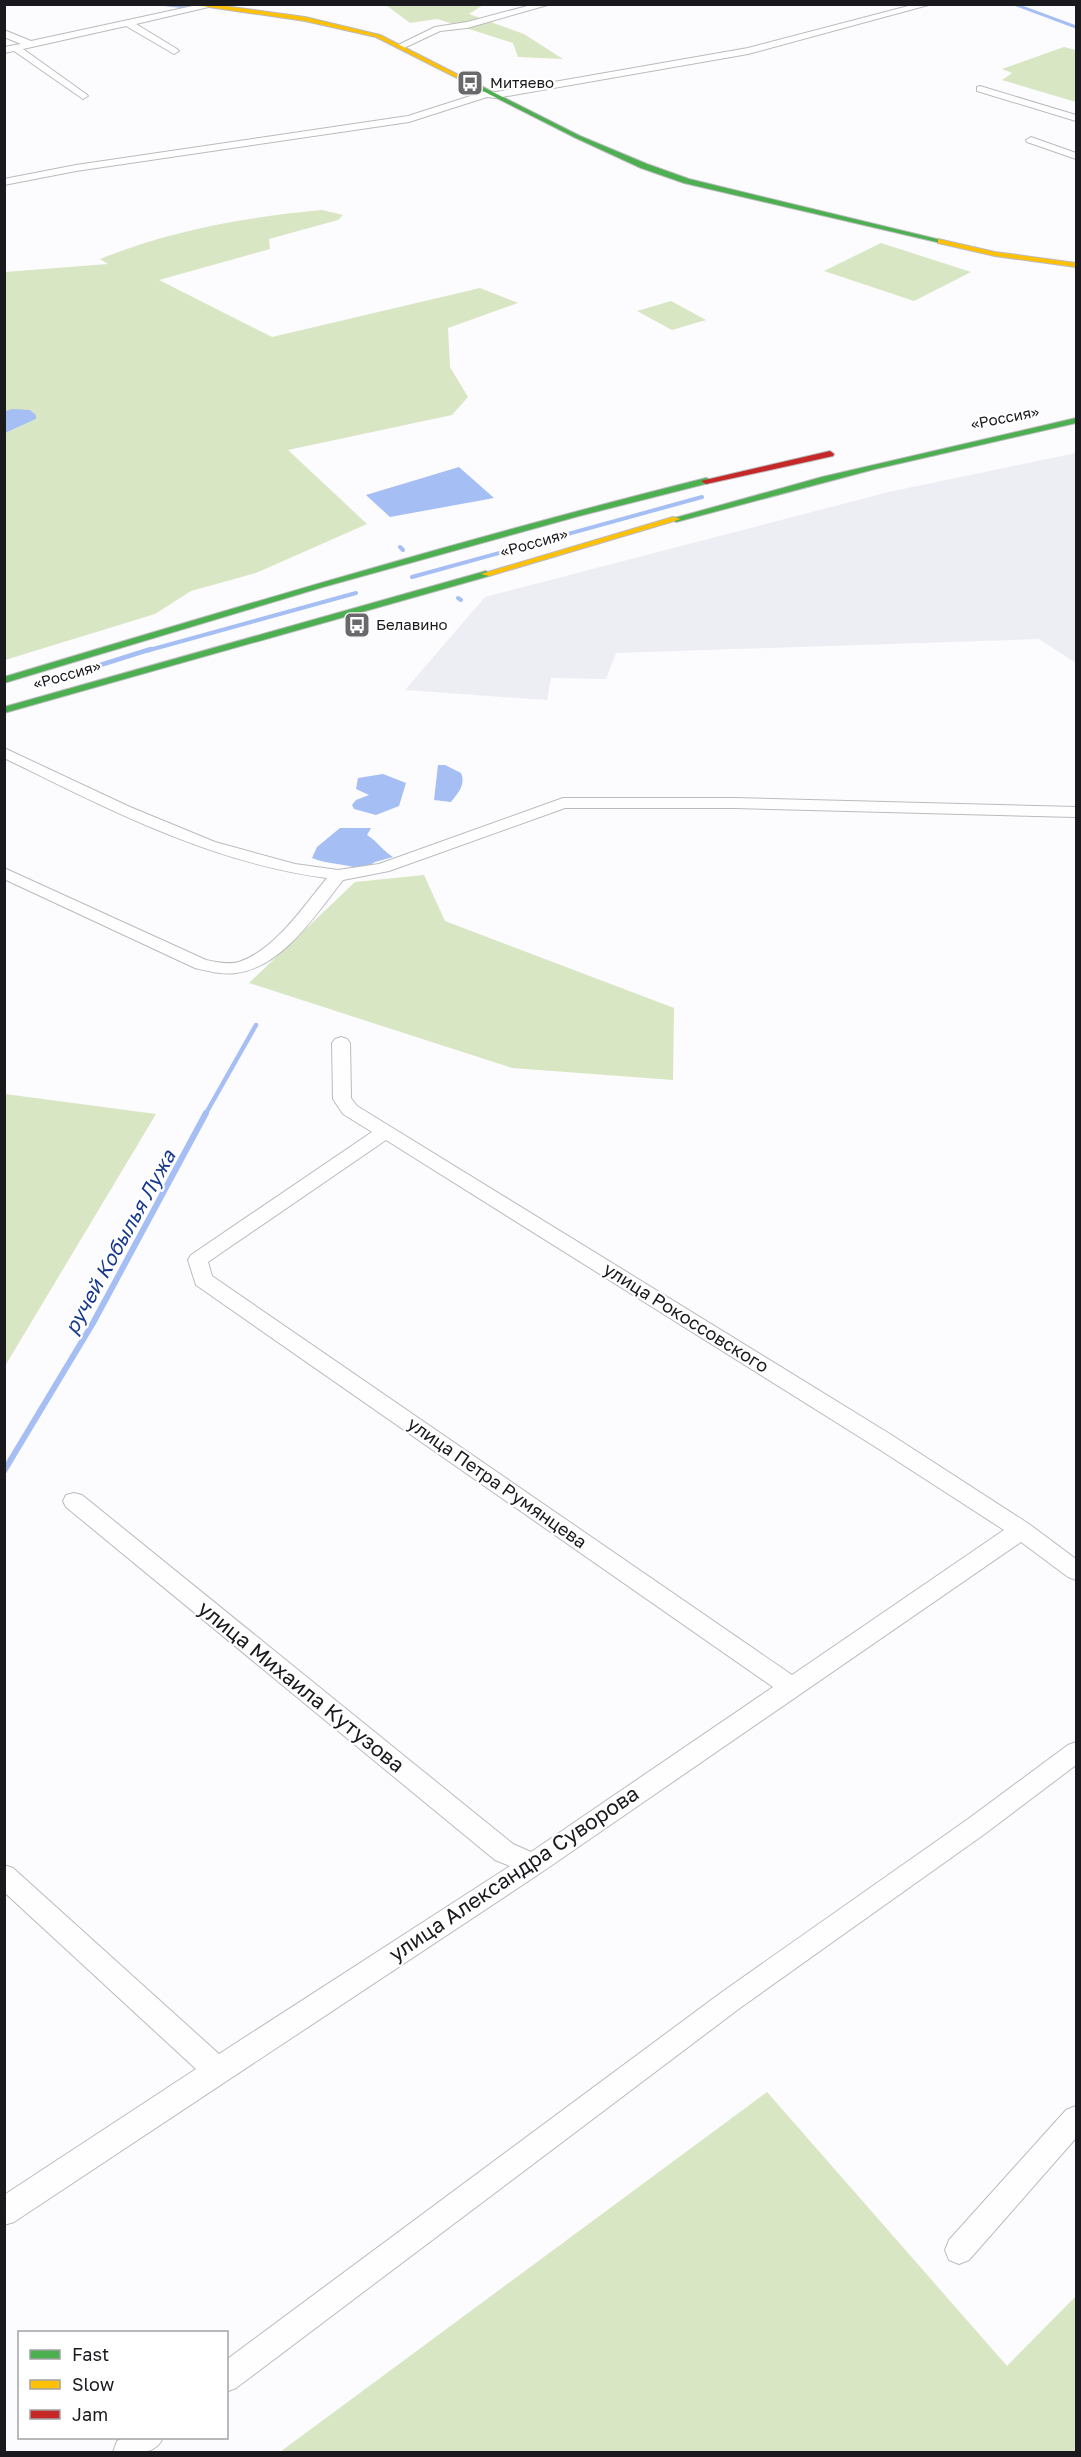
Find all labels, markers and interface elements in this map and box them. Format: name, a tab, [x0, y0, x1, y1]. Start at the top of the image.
bus stop icon: Митяево	[455, 68, 485, 98]
place label: Митяево	[490, 73, 554, 91]
street label: «Россия»	[969, 402, 1041, 432]
street label: «Россия»	[498, 524, 569, 560]
bus stop icon: Белавино	[342, 610, 372, 640]
place label: Белавино	[376, 615, 448, 633]
street label: «Россия»	[31, 656, 102, 692]
water label: ручей Кобылья Лужа	[59, 1145, 181, 1338]
street label: улица Рокоссовского	[600, 1257, 773, 1377]
street label: улица Петра Румянцева	[404, 1412, 592, 1553]
street label: улица Михаила Кутузова	[193, 1595, 410, 1778]
street label: улица Александра Суворова	[383, 1780, 643, 1967]
legend	[18, 2331, 228, 2439]
text: Fast	[72, 2343, 109, 2365]
text: Slow	[72, 2373, 115, 2395]
text: Jam	[72, 2403, 108, 2425]

